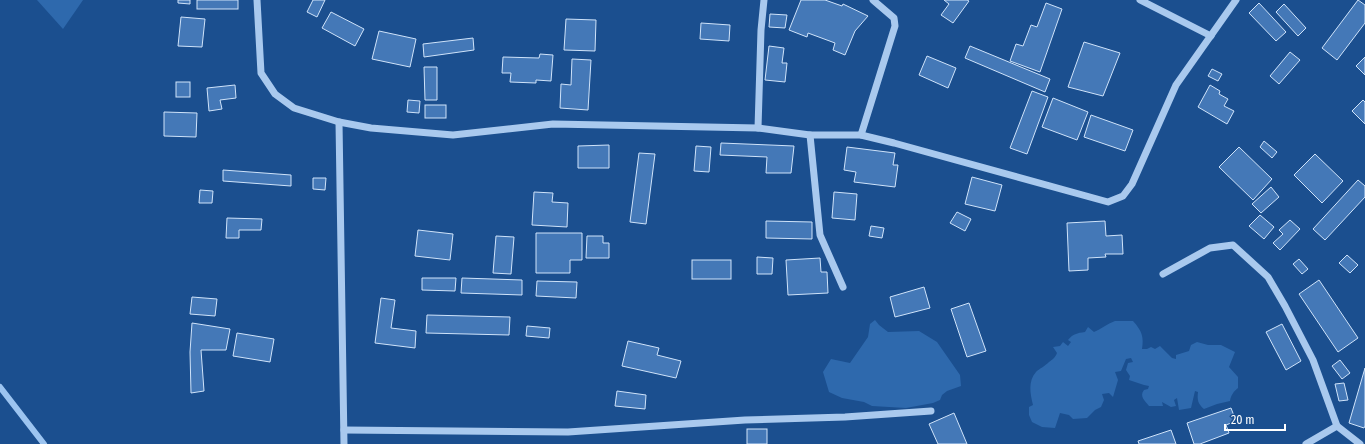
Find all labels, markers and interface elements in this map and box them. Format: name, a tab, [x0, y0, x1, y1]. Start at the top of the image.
scale bar	[1225, 406, 1285, 432]
text: 20 m	[1231, 413, 1255, 427]

